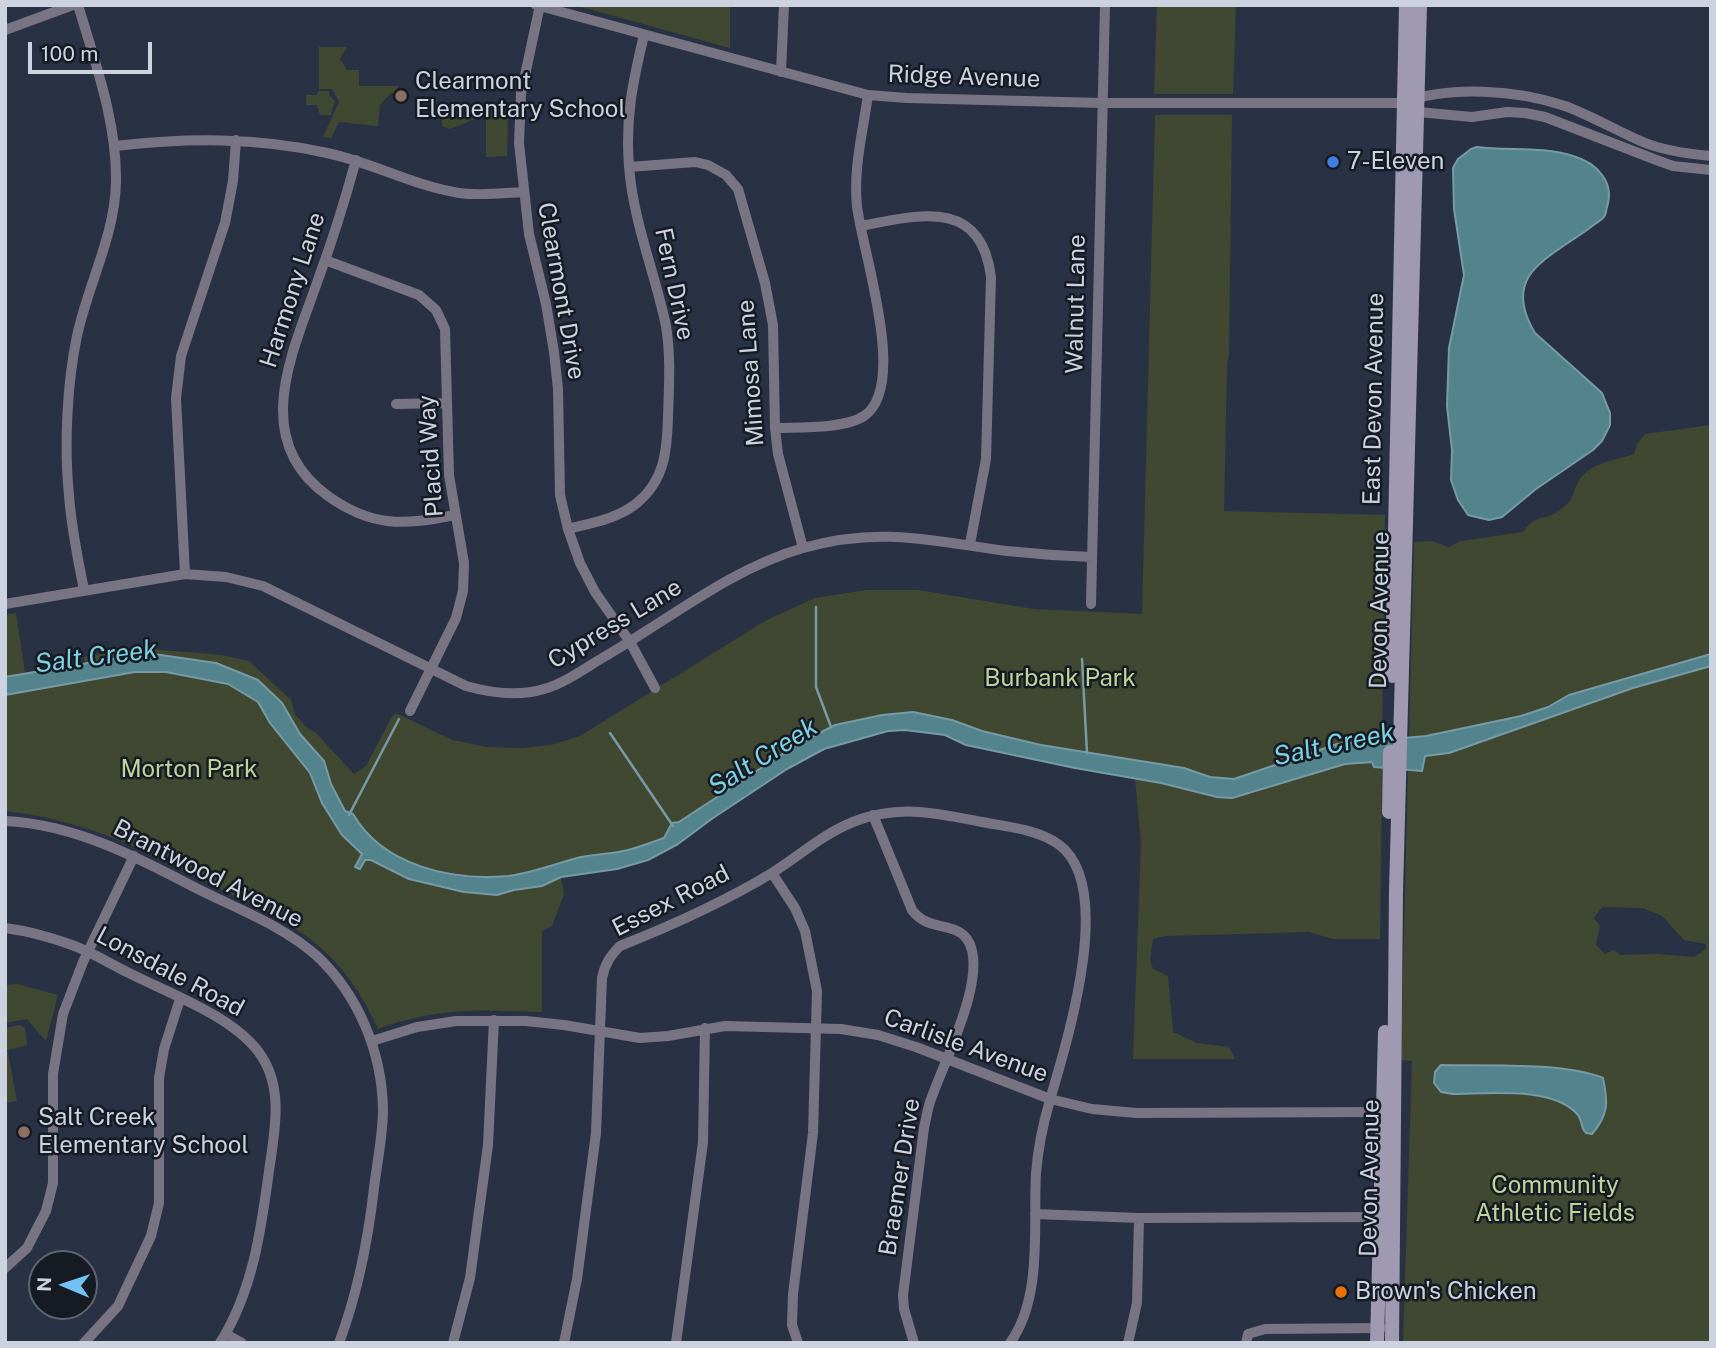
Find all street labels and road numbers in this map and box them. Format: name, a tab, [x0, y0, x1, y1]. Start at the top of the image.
street label: Ridge Avenue	[887, 60, 1041, 94]
street label: Clearmont Drive	[531, 200, 591, 382]
street label: Harmony Lane	[254, 209, 332, 371]
street label: Fern Drive	[648, 225, 700, 343]
street label: Walnut Lane	[1060, 234, 1092, 374]
street label: East Devon Avenue	[1358, 293, 1390, 505]
street label: Mimosa Lane	[732, 299, 770, 447]
street label: Placid Way	[412, 394, 450, 518]
street label: Devon Avenue	[1364, 531, 1396, 689]
street label: Cypress Lane	[543, 573, 687, 675]
street label: Brantwood Avenue	[108, 814, 308, 934]
street label: Essex Road	[607, 859, 735, 943]
street label: Lonsdale Road	[91, 921, 249, 1023]
street label: Carlisle Avenue	[880, 1003, 1052, 1089]
street label: Braemer Drive	[873, 1096, 927, 1258]
street label: Devon Avenue	[1354, 1099, 1386, 1257]

